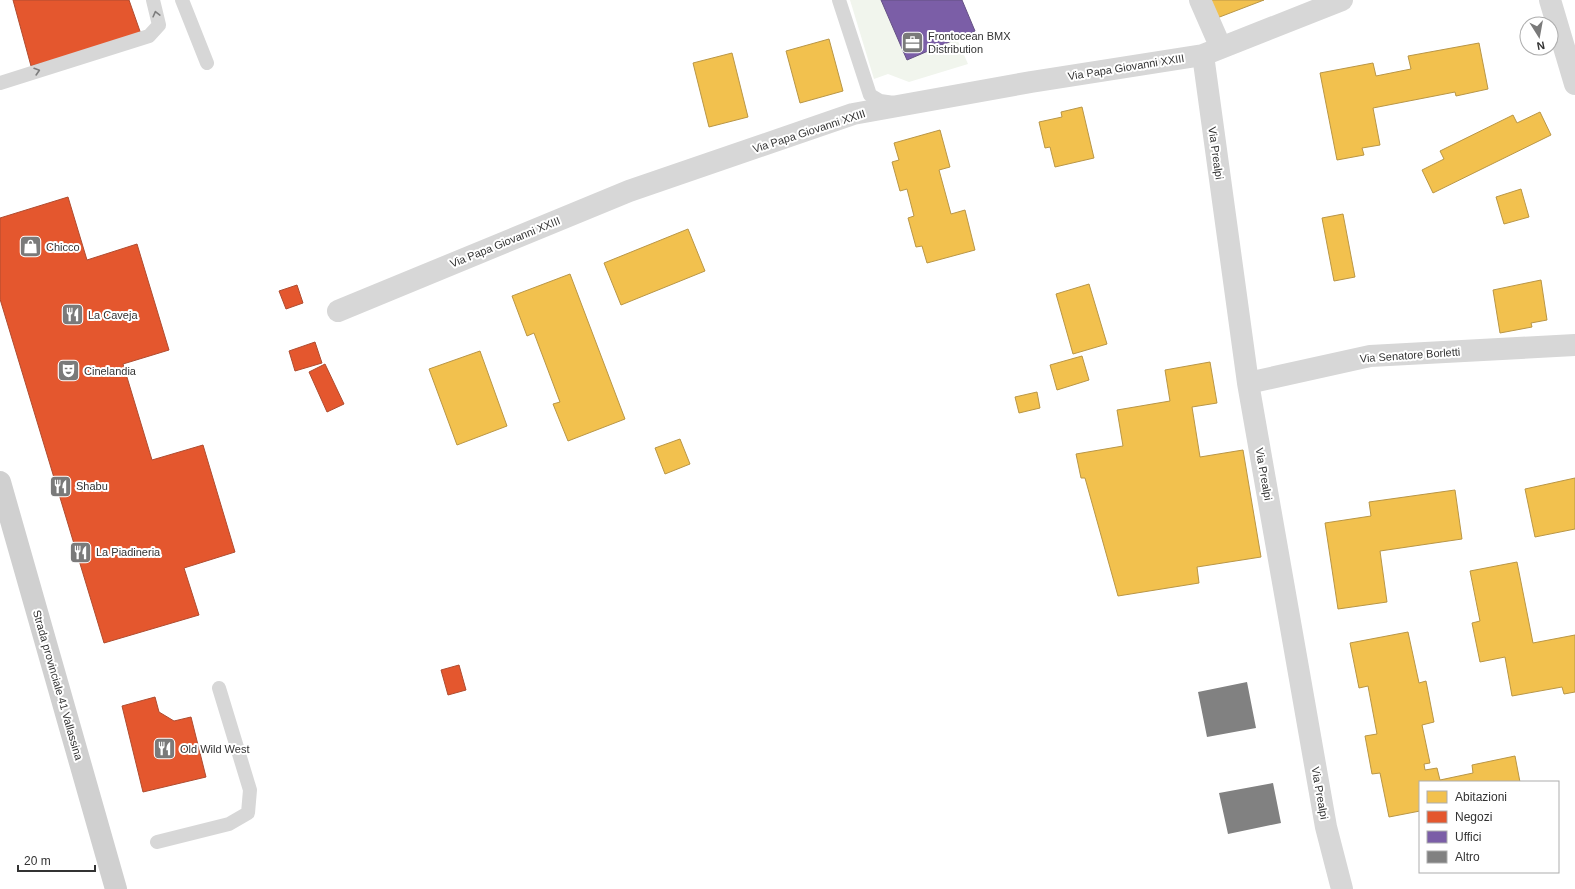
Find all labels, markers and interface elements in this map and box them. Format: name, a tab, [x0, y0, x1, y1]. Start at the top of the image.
one-way arrow	[153, 11, 161, 17]
north arrow	[1519, 16, 1559, 56]
office icon: Frontocean BMX Distribution	[899, 29, 925, 55]
place label: Frontocean BMX Distribution	[928, 30, 1011, 55]
text: N	[1536, 39, 1546, 52]
street label: Via Papa Giovanni XXIII	[1067, 52, 1185, 82]
one-way arrow	[34, 67, 41, 76]
street label: Via Papa Giovanni XXIII	[751, 107, 867, 155]
street label: Via Prealpi	[1206, 126, 1226, 180]
street label: Via Papa Giovanni XXIII	[448, 214, 562, 270]
shop icon: Chicco	[17, 234, 43, 260]
place label: Chicco	[46, 241, 80, 253]
restaurant icon: La Caveja	[60, 302, 86, 328]
place label: La Caveja	[88, 309, 138, 321]
street label: Via Senatore Borletti	[1359, 346, 1461, 364]
theatre icon: Cinelandia	[55, 358, 81, 384]
place label: Cinelandia	[84, 365, 137, 377]
street label: Via Prealpi	[1253, 447, 1275, 501]
restaurant icon: Shabu	[48, 473, 74, 499]
place label: Shabu	[76, 480, 108, 492]
restaurant icon: La Piadineria	[67, 539, 93, 565]
place label: La Piadineria	[96, 546, 161, 558]
street label: Strada provinciale 41 Vallassina	[31, 609, 85, 762]
restaurant icon: Old Wild West	[152, 736, 178, 762]
place label: Old Wild West	[180, 743, 249, 755]
street label: Via Prealpi	[1309, 766, 1331, 820]
legend	[1419, 781, 1559, 873]
text: Abitazioni	[1455, 790, 1507, 804]
text: Negozi	[1455, 810, 1492, 824]
text: Uffici	[1455, 830, 1481, 844]
scale bar	[18, 847, 95, 873]
text: Altro	[1455, 850, 1480, 864]
text: 20 m	[24, 854, 51, 868]

